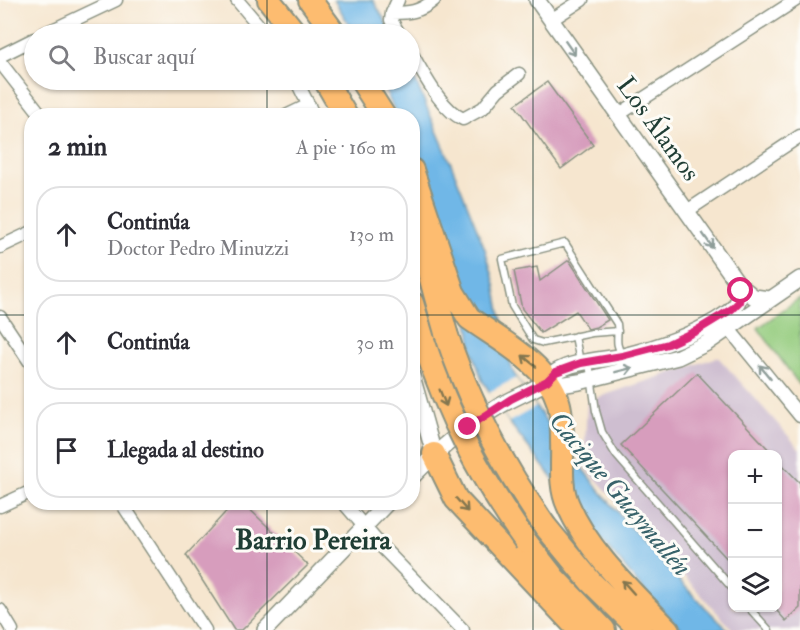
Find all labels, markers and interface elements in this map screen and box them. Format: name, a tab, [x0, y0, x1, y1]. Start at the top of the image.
search box	[24, 24, 420, 90]
one-way arrow	[564, 39, 577, 55]
icon: search	[45, 41, 78, 74]
text: Buscar aquí	[93, 43, 195, 71]
street label: Los Álamos	[609, 69, 708, 188]
text: 2 min	[48, 131, 107, 163]
text: A pie · 160 m	[296, 135, 396, 160]
text: Continúa	[107, 208, 190, 236]
icon: ahead	[50, 218, 83, 251]
text: 130 m	[349, 222, 394, 247]
one-way arrow	[702, 232, 714, 248]
text: Doctor Pedro Minuzzi	[107, 236, 289, 261]
route start	[727, 277, 753, 303]
icon: ahead	[50, 326, 83, 359]
text: Continúa	[107, 328, 190, 356]
text: 30 m	[356, 330, 394, 355]
one-way arrow	[521, 355, 537, 368]
one-way arrow	[615, 364, 634, 376]
one-way arrow	[758, 364, 771, 380]
one-way arrow	[438, 388, 449, 406]
water label: Cacique Guaymallén	[542, 405, 698, 583]
route end	[454, 413, 480, 439]
icon: arrive	[50, 434, 83, 467]
text: Llegada al destino	[107, 436, 264, 464]
map controls	[728, 450, 782, 612]
button: +	[728, 450, 782, 504]
one-way arrow	[455, 497, 469, 512]
button: −	[728, 504, 782, 558]
district label: Barrio Pereira	[235, 523, 393, 558]
button: layers	[728, 558, 782, 612]
one-way arrow	[621, 580, 635, 595]

